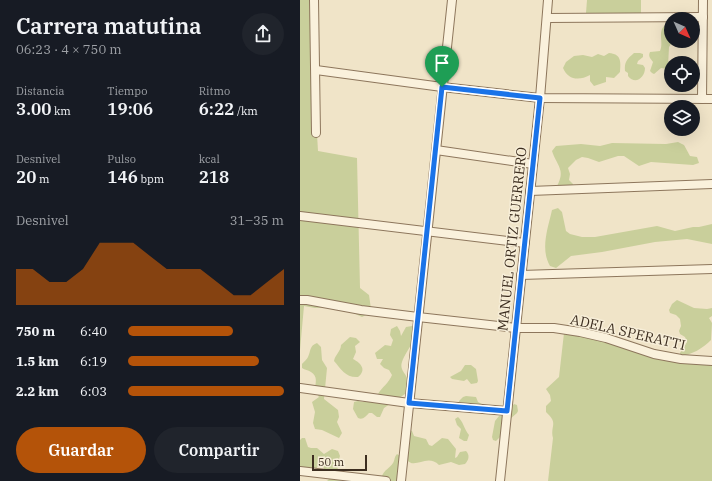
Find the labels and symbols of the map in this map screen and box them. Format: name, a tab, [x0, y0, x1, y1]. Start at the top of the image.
north arrow	[664, 12, 700, 48]
pin	[425, 46, 459, 87]
street label: MANUEL ORTIZ GUERRERO	[493, 146, 531, 332]
street label: ADELA SPERATTI	[569, 310, 687, 354]
scale bar	[312, 453, 367, 472]

